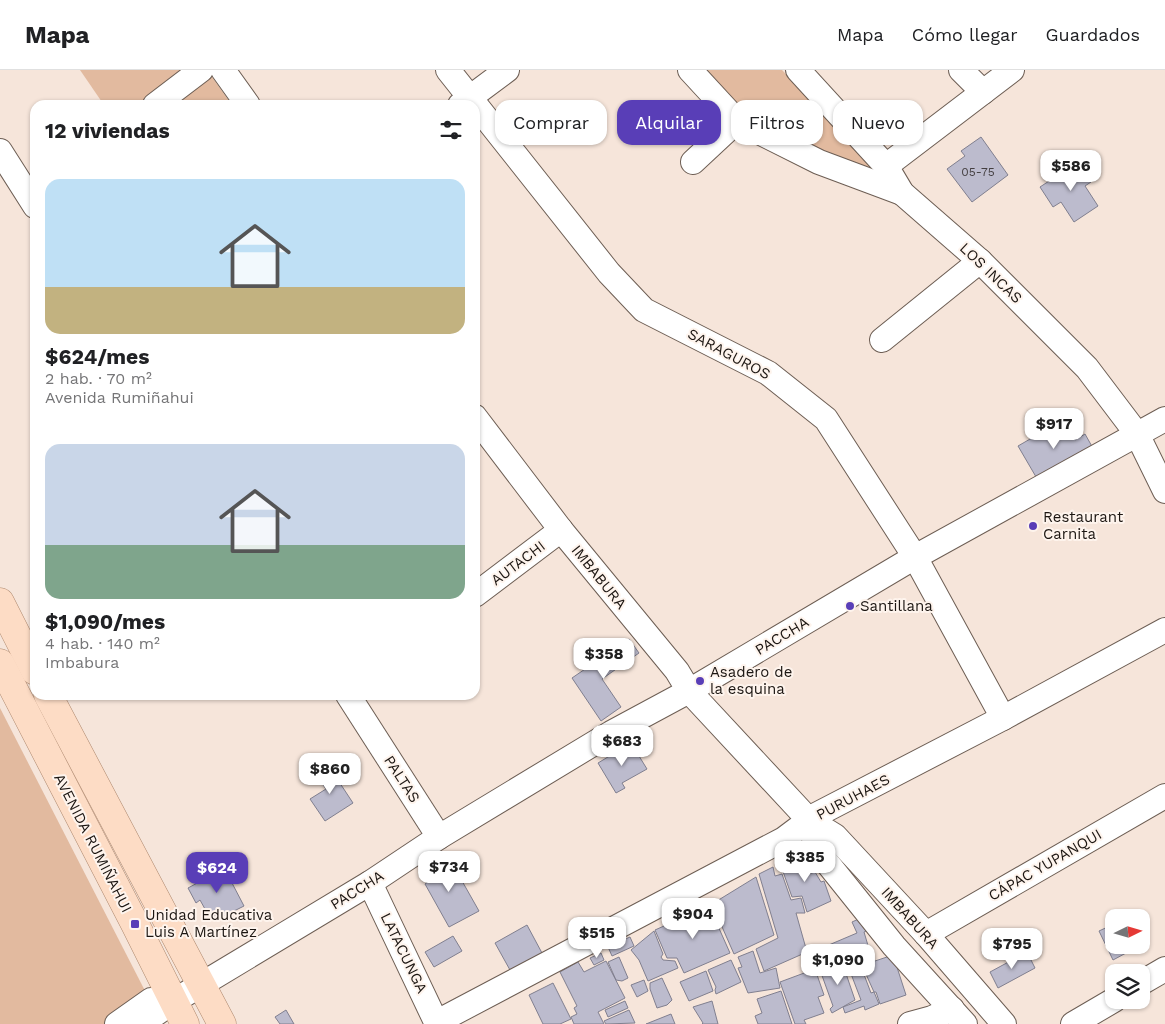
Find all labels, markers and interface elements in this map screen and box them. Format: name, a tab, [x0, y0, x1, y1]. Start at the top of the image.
text: Mapa	[25, 21, 90, 49]
text: Mapa	[837, 24, 884, 45]
text: Cómo llegar	[912, 24, 1018, 45]
text: Guardados	[1046, 24, 1140, 45]
chip: Comprar	[495, 100, 607, 145]
chip: Alquilar	[617, 100, 721, 145]
chip: Filtros	[731, 100, 823, 145]
chip: Nuevo	[833, 100, 923, 145]
icon: filters	[437, 116, 465, 144]
text: 12 viviendas	[45, 118, 170, 143]
pin: $586	[1041, 150, 1101, 192]
text: $586	[1051, 156, 1091, 175]
house number: 05-75	[961, 165, 995, 179]
icon: home	[210, 211, 300, 301]
street label: LOS INCAS	[956, 239, 1026, 307]
street label: SARAGUROS	[685, 325, 773, 383]
text: $624/mes	[45, 344, 149, 369]
text: 2 hab. · 70 m²	[45, 369, 152, 388]
text: Avenida Rumiñahui	[45, 388, 194, 407]
pin: $917	[1024, 408, 1084, 450]
text: $917	[1036, 414, 1072, 433]
icon: home	[210, 476, 300, 566]
place label: Restaurant Carnita	[1043, 508, 1124, 543]
marker: Restaurant Carnita	[1027, 520, 1039, 532]
street label: AUTACHI	[487, 537, 549, 589]
street label: IMBABURA	[568, 541, 630, 613]
place label: Santillana	[860, 597, 933, 615]
marker: Santillana	[844, 600, 856, 612]
text: $1,090/mes	[45, 609, 165, 634]
street label: PACCHA	[752, 613, 812, 659]
text: 4 hab. · 140 m²	[45, 634, 160, 653]
pin: $358	[574, 638, 634, 680]
text: $358	[584, 644, 624, 663]
text: Imbabura	[45, 653, 119, 672]
place label: Asadero de la esquina	[710, 663, 792, 698]
marker: Asadero de la esquina	[694, 675, 706, 687]
pin: $683	[592, 724, 652, 767]
text: $683	[602, 731, 642, 750]
pin: $860	[300, 752, 360, 795]
street label: PALTAS	[380, 752, 424, 806]
text: $860	[310, 759, 350, 778]
street label: PURUHAES	[813, 770, 893, 824]
street label: AVENIDA RUMIÑAHUI	[50, 771, 136, 915]
street label: CÁPAC YUPANQUI	[985, 825, 1105, 905]
pin: $385	[775, 840, 835, 883]
text: $385	[785, 847, 825, 866]
pin: $734	[419, 850, 479, 893]
pin: $624	[187, 852, 247, 894]
text: $734	[429, 857, 469, 876]
text: $624	[197, 858, 237, 877]
street label: PACCHA	[327, 867, 387, 913]
street label: IMBABURA	[878, 883, 943, 953]
pin: $904	[663, 898, 723, 940]
text: $904	[673, 904, 713, 923]
place label: Unidad Educativa Luis A Martínez	[145, 906, 273, 941]
north arrow	[1105, 909, 1150, 954]
map controls	[1105, 909, 1150, 1009]
street label: LATACUNGA	[377, 910, 431, 996]
pin: $515	[567, 916, 627, 959]
marker: Unidad Educativa Luis A Martínez	[129, 918, 141, 930]
text: $515	[579, 923, 615, 942]
pin: $795	[982, 928, 1042, 970]
text: $795	[992, 934, 1032, 953]
pin: $1,090	[797, 944, 879, 986]
text: $1,090	[812, 950, 864, 969]
button: layers	[1105, 964, 1150, 1009]

